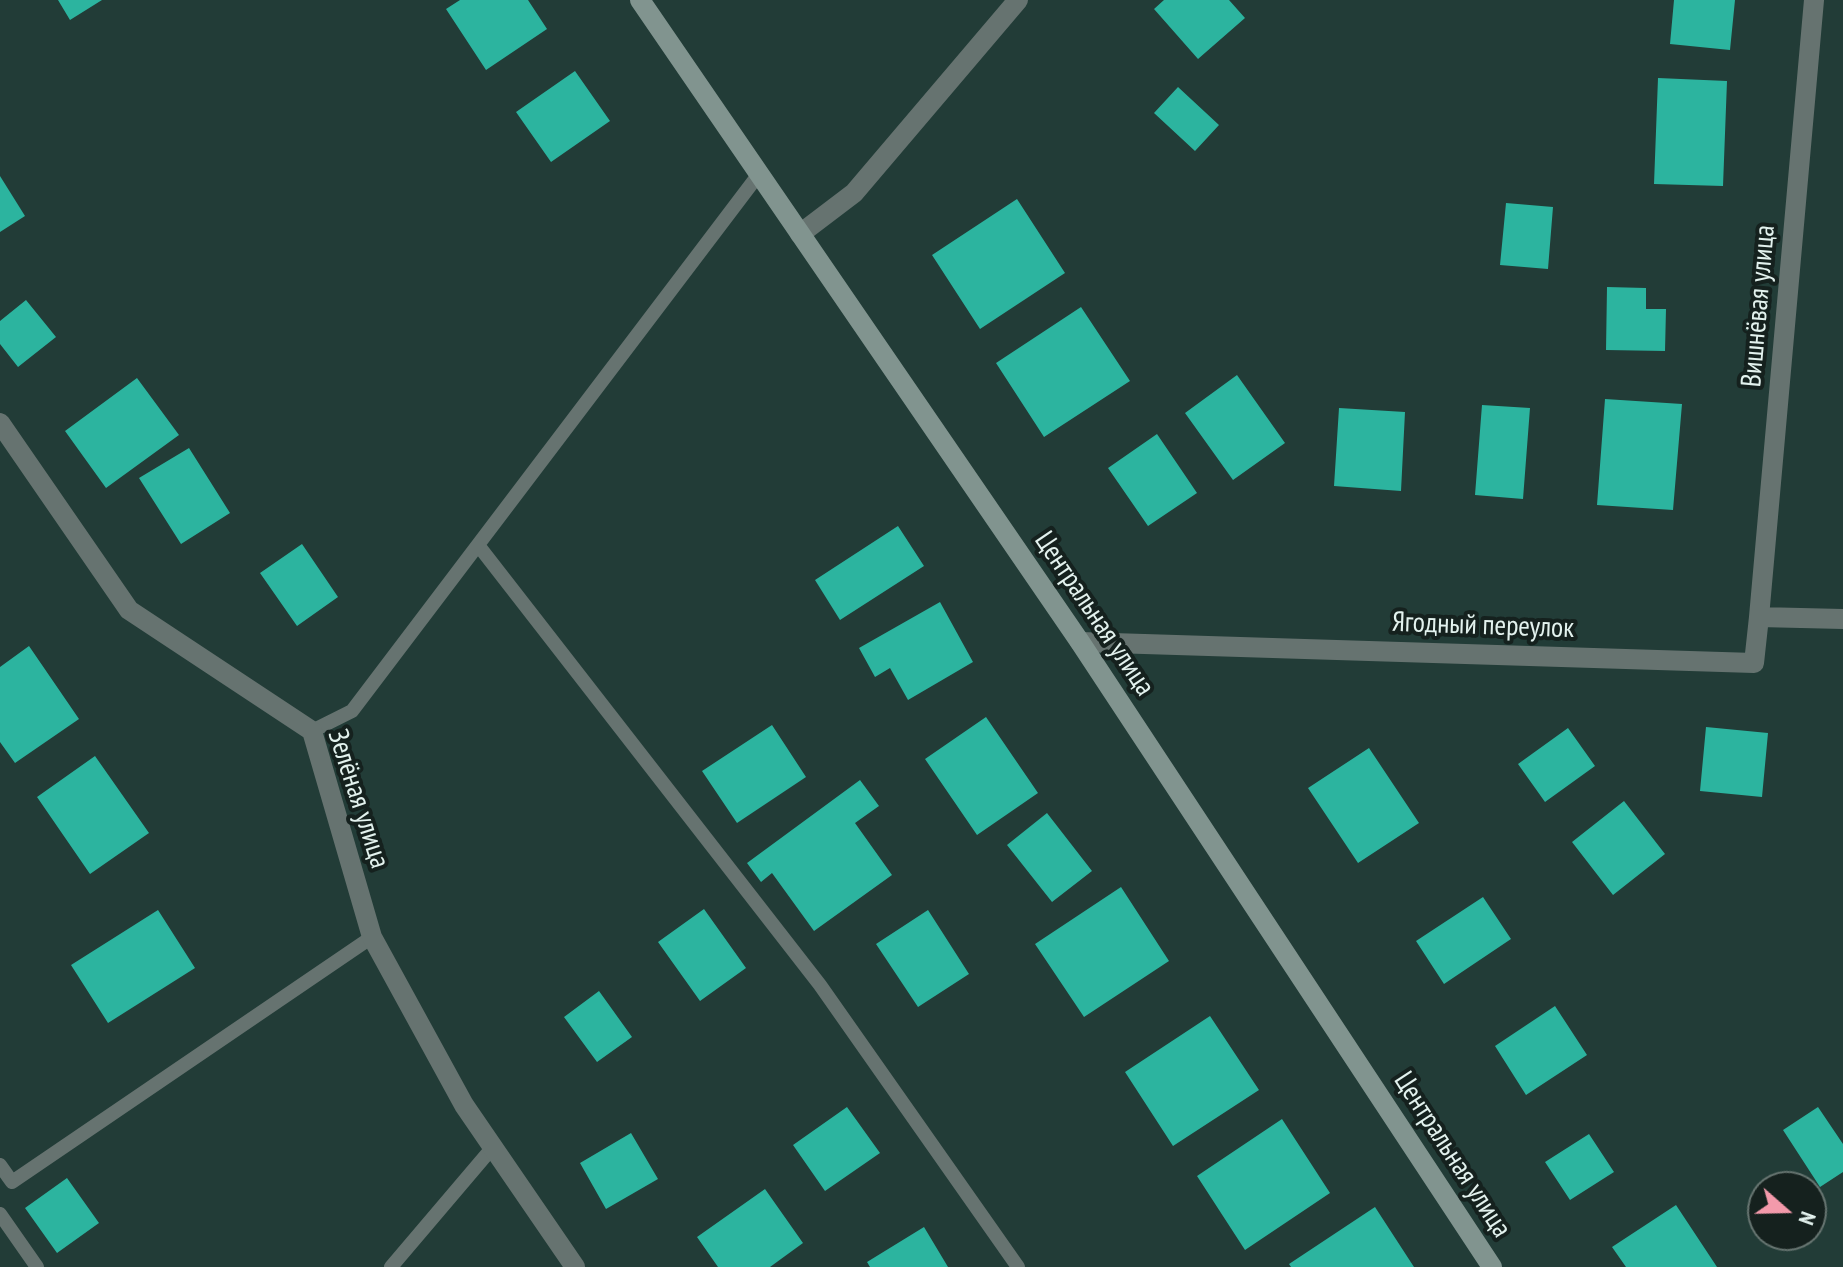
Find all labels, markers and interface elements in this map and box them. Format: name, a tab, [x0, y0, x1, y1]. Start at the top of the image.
street label: Вишнёвая улица	[1735, 224, 1783, 388]
street label: Центральная улица	[1027, 526, 1161, 702]
street label: Ягодный переулок	[1391, 606, 1575, 646]
street label: Зелёная улица	[320, 725, 396, 873]
street label: Центральная улица	[1386, 1066, 1518, 1244]
north arrow	[1747, 1171, 1827, 1251]
text: N	[1792, 1208, 1823, 1229]

